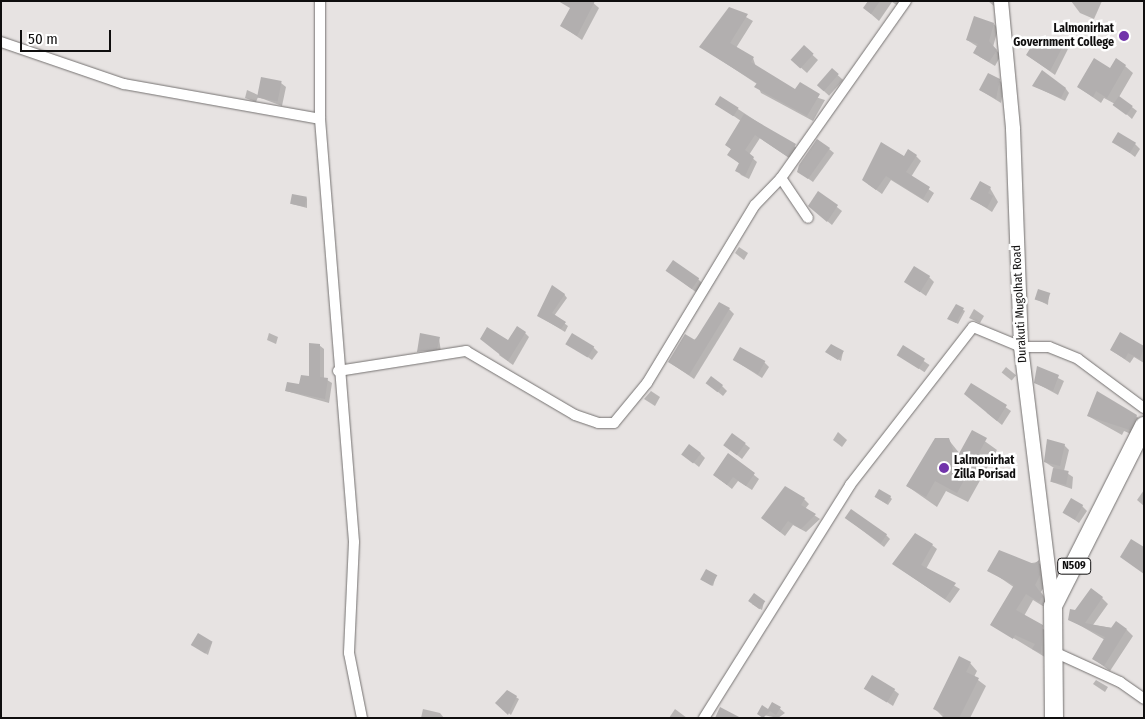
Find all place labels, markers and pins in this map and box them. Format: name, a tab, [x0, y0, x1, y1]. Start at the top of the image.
place label: Lalmonirhat Government College	[1013, 22, 1114, 50]
marker: Lalmonirhat Government College	[1118, 30, 1130, 42]
place label: Lalmonirhat Zilla Porisad	[954, 454, 1016, 482]
marker: Lalmonirhat Zilla Porisad	[938, 462, 950, 474]

